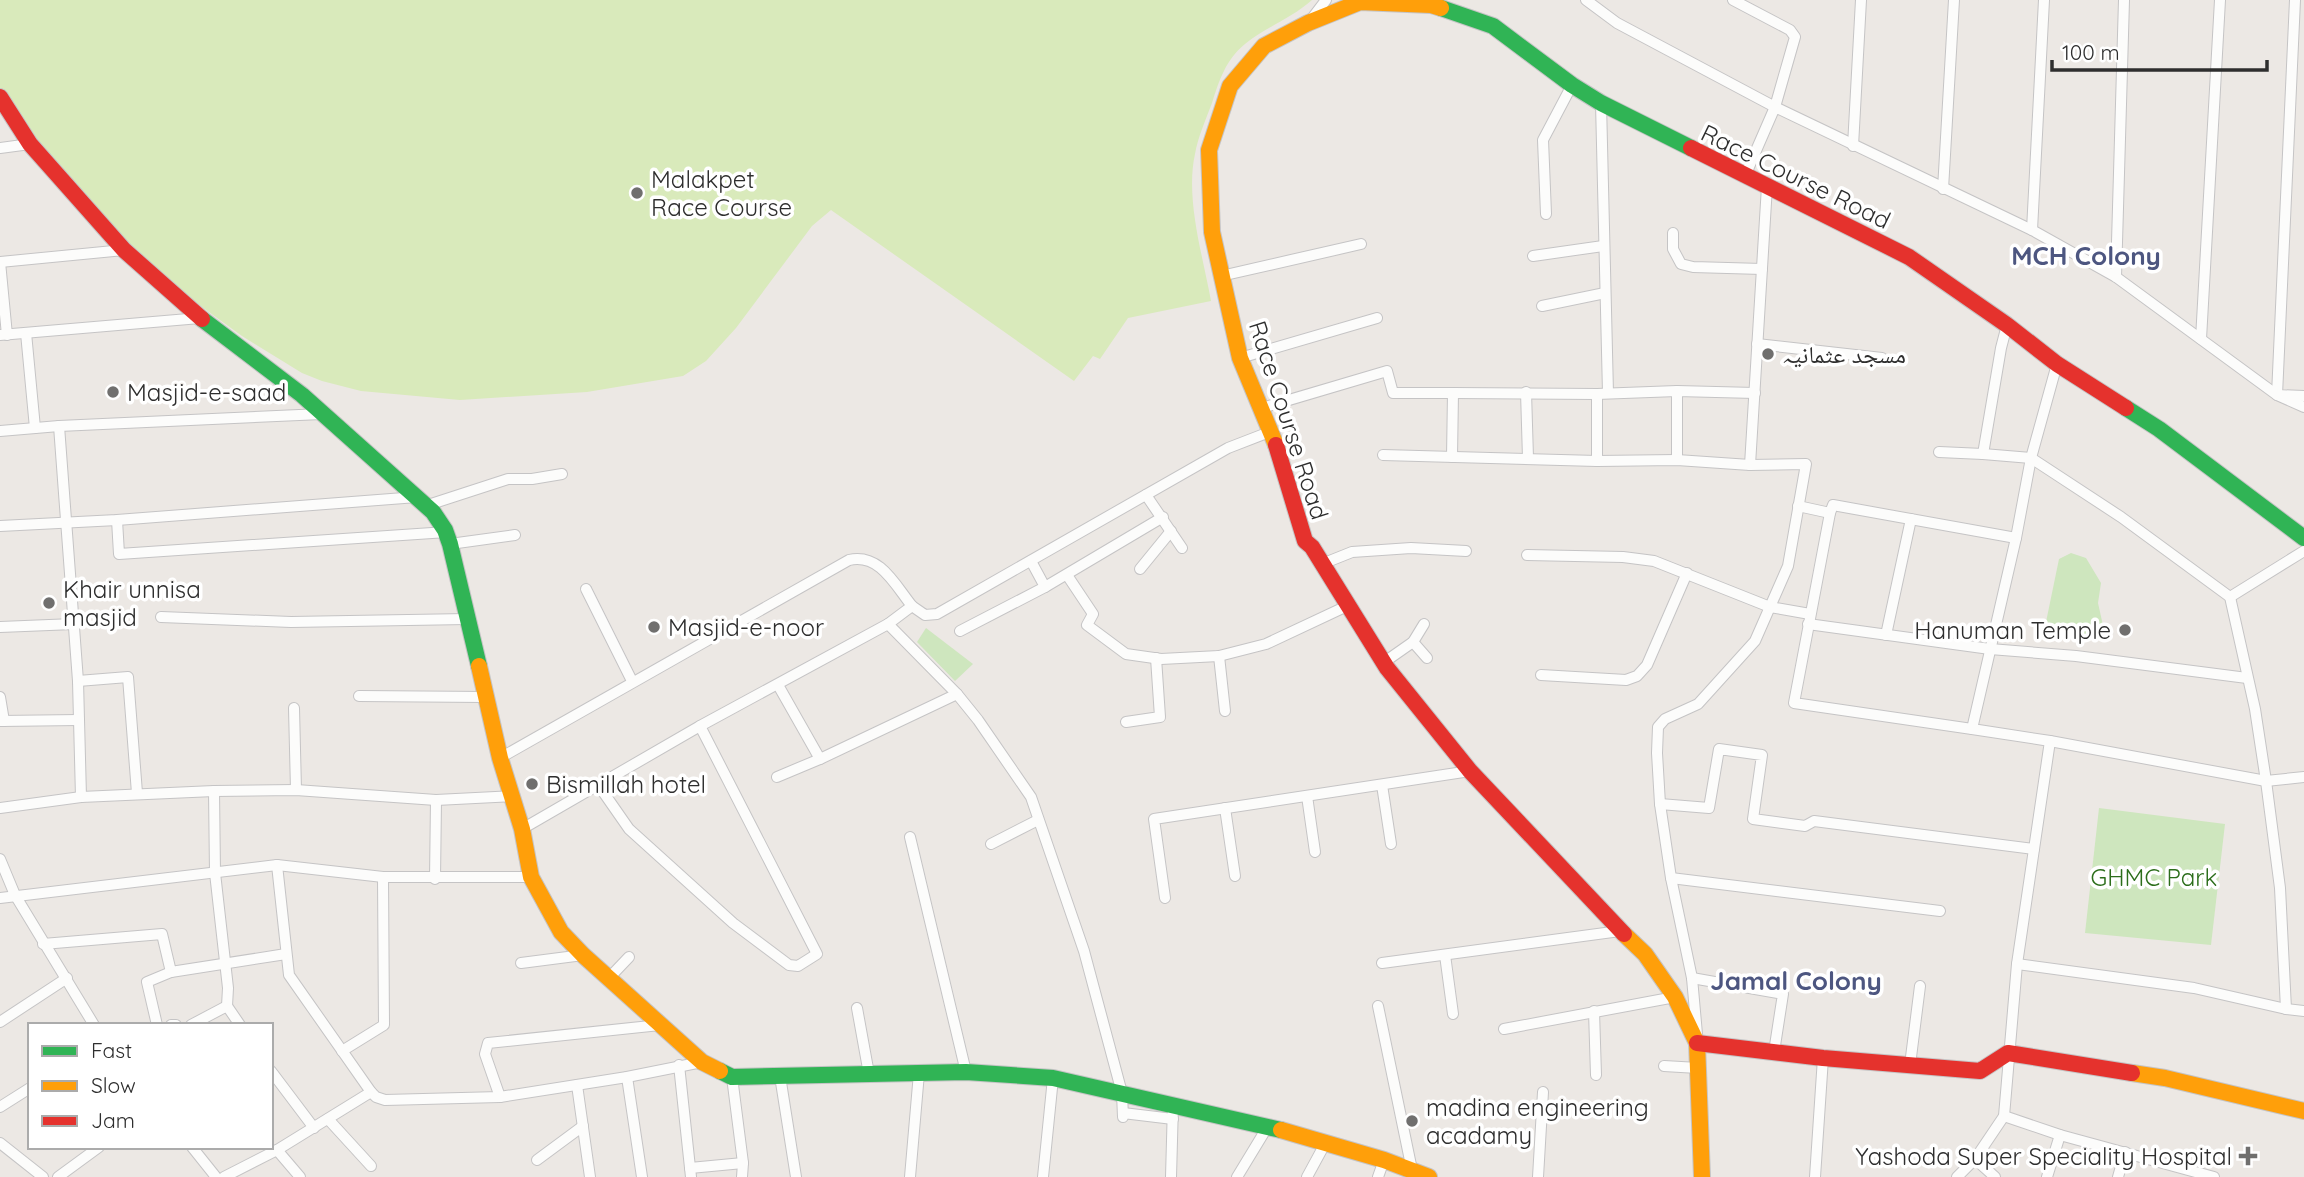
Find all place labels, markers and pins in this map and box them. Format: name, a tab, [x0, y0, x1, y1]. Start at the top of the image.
place label: Malakpet Race Course	[651, 164, 792, 222]
marker: Malakpet Race Course	[629, 185, 645, 201]
place label: مسجد عثمانیہ	[1782, 339, 1906, 369]
marker: مسجد عثمانیہ	[1760, 346, 1776, 362]
place label: Masjid-e-saad	[127, 377, 286, 407]
marker: Masjid-e-saad	[105, 384, 121, 400]
place label: Khair unnisa masjid	[63, 574, 201, 632]
marker: Khair unnisa masjid	[41, 595, 57, 611]
place label: Masjid-e-noor	[668, 612, 824, 642]
place label: Hanuman Temple	[1914, 615, 2111, 645]
marker: Masjid-e-noor	[646, 619, 662, 635]
marker: Hanuman Temple	[2117, 622, 2133, 638]
place label: Bismillah hotel	[546, 769, 706, 799]
marker: Bismillah hotel	[524, 776, 540, 792]
place label: madina engineering acadamy	[1426, 1092, 1649, 1150]
marker: madina engineering acadamy	[1404, 1113, 1420, 1129]
place label: Yashoda Super Speciality Hospital	[1855, 1141, 2232, 1171]
marker: Yashoda Super Speciality Hospital	[2238, 1146, 2258, 1166]

